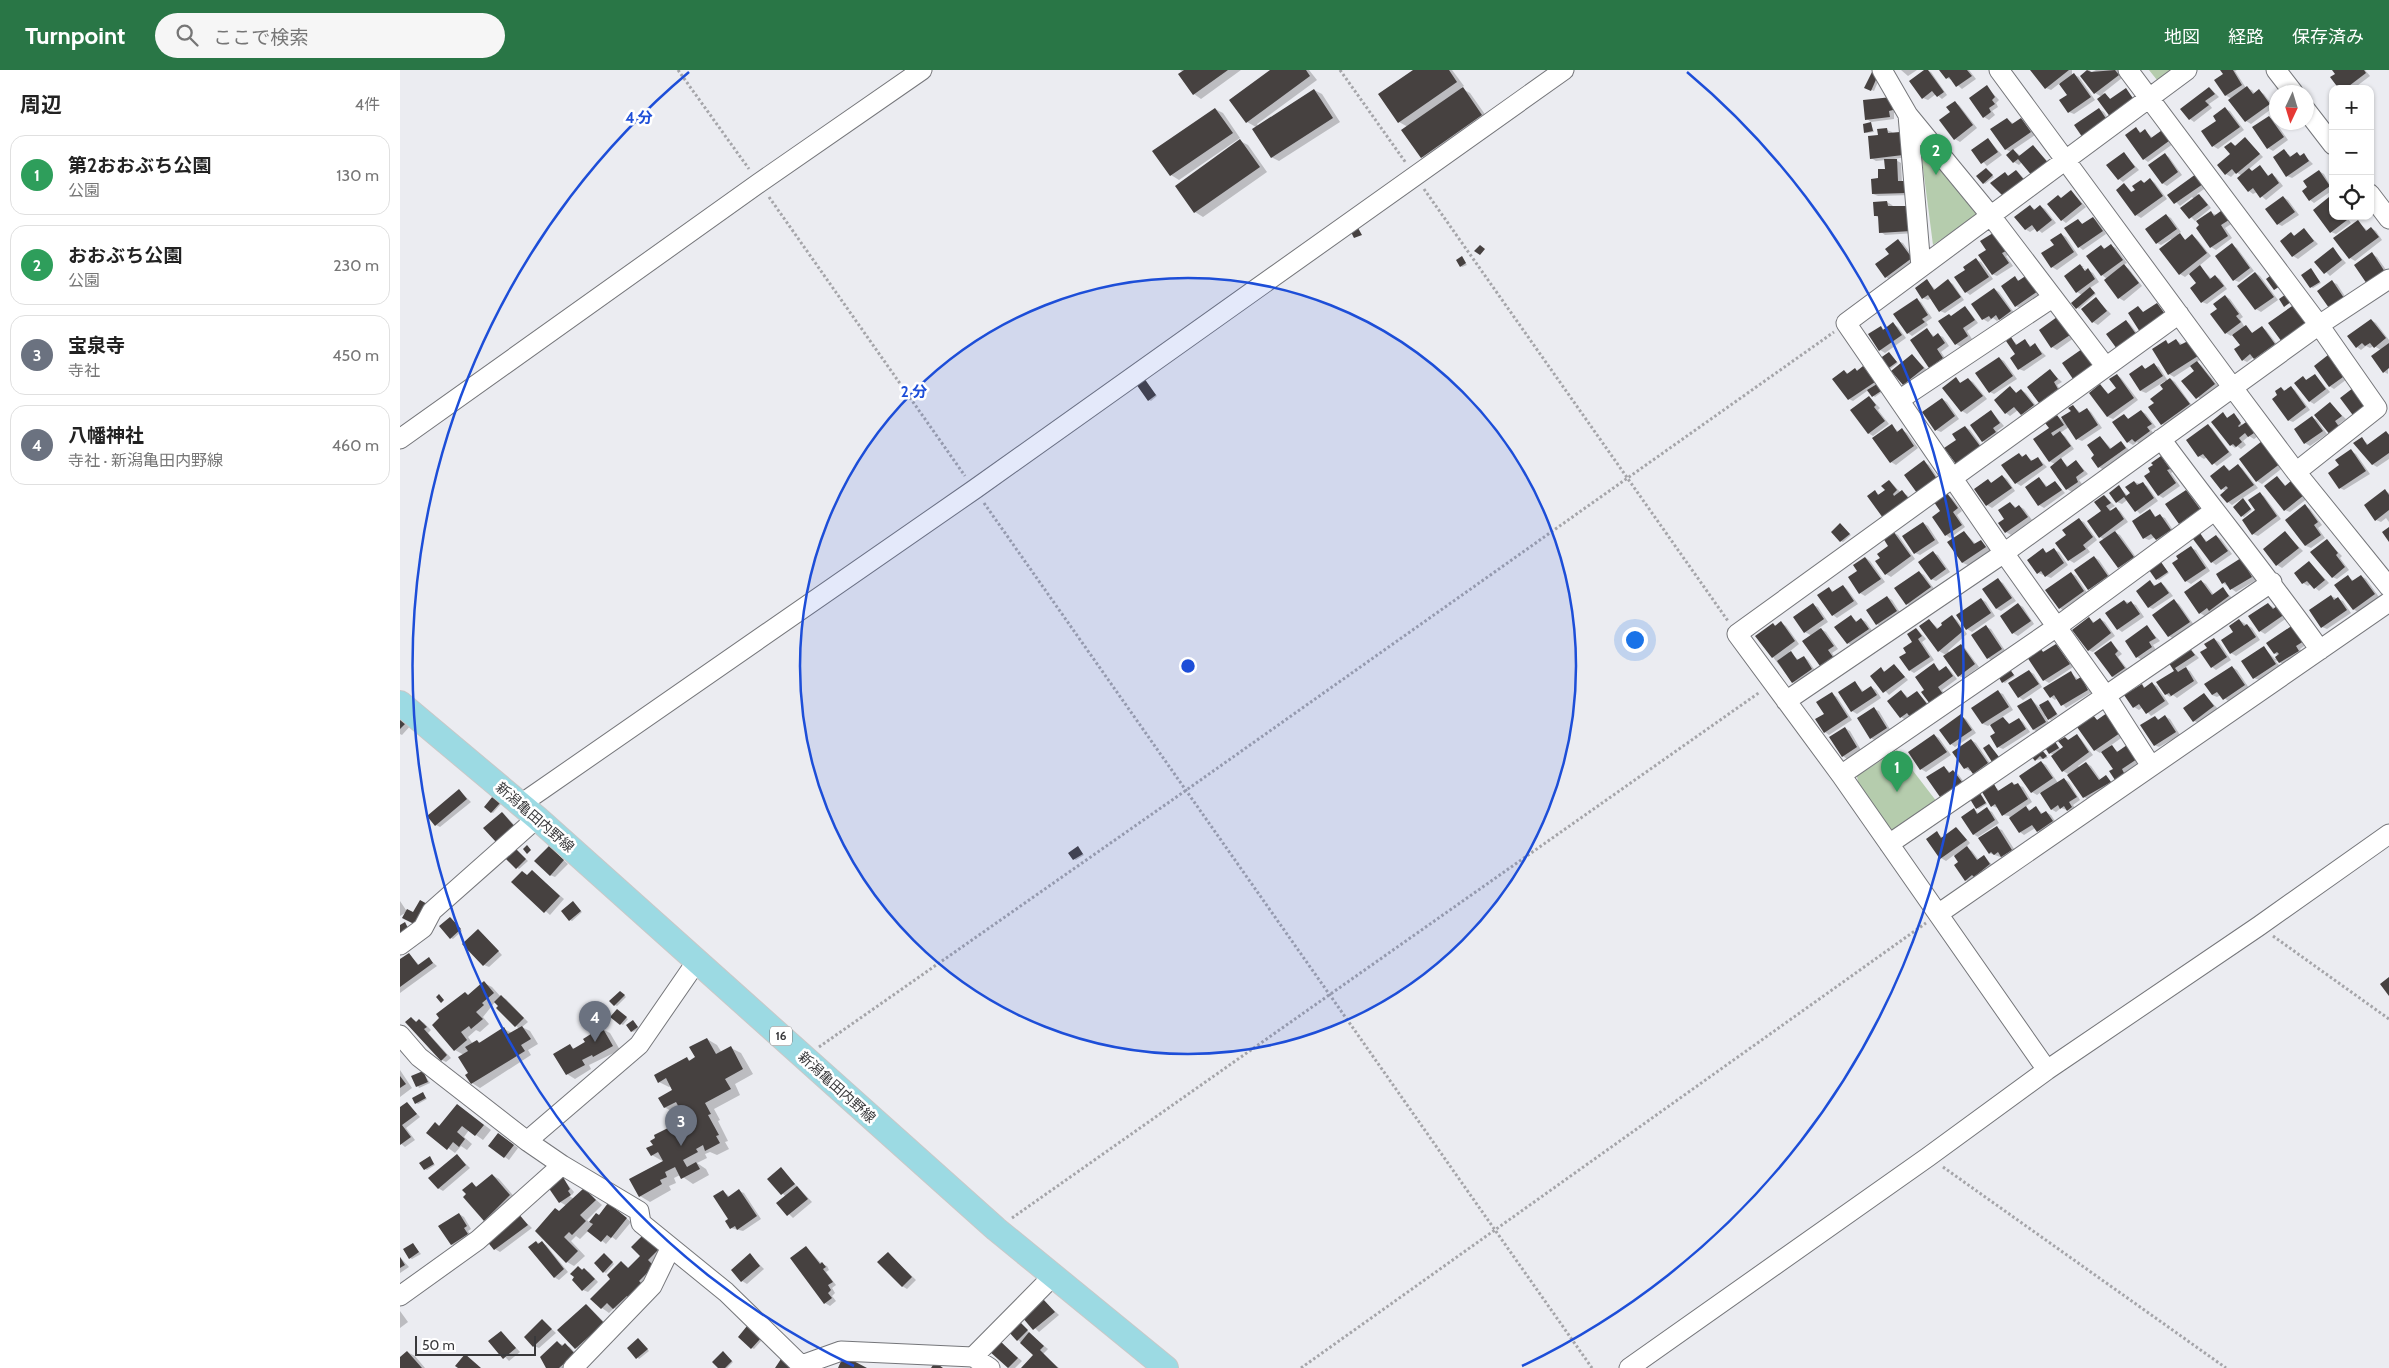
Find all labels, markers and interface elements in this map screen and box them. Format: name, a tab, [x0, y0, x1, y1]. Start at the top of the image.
search box	[155, 13, 505, 58]
text: Turnpoint	[25, 21, 125, 50]
icon: search	[173, 21, 201, 49]
text: ここで検索	[213, 26, 308, 49]
text: 地図	[2164, 26, 2200, 48]
text: 経路	[2228, 26, 2264, 48]
text: 保存済み	[2292, 26, 2364, 48]
north arrow	[2269, 85, 2314, 130]
map controls	[2329, 85, 2374, 220]
button: +	[2329, 85, 2374, 130]
text: 周辺	[20, 92, 62, 117]
text: 4件	[355, 95, 380, 114]
text: 4 分	[625, 109, 653, 127]
button: −	[2329, 130, 2374, 175]
pin: 2	[1920, 134, 1952, 175]
text: 第2おおぶち公園	[68, 154, 211, 177]
text: 1	[34, 166, 40, 185]
text: 130 m	[336, 166, 379, 185]
button: locate	[2329, 175, 2374, 220]
text: 公園	[68, 181, 100, 200]
text: おおぶち公園	[68, 244, 182, 267]
text: 2	[33, 256, 41, 275]
text: 230 m	[333, 256, 379, 275]
text: 公園	[68, 271, 100, 290]
text: 宝泉寺	[68, 334, 125, 357]
text: 3	[33, 346, 41, 365]
text: 450 m	[332, 346, 379, 365]
text: 寺社	[68, 361, 100, 380]
text: 2 分	[901, 383, 927, 401]
text: 八幡神社	[68, 424, 144, 447]
text: 4	[32, 436, 42, 455]
text: 460 m	[332, 436, 379, 455]
text: 寺社 · 新潟亀田内野線	[68, 451, 223, 470]
your location	[1622, 627, 1648, 653]
centre of rings	[1179, 657, 1197, 675]
pin: 1	[1881, 751, 1913, 792]
street label: 新潟亀田内野線	[492, 778, 578, 856]
pin: 4	[579, 1001, 611, 1042]
road number: 16	[770, 1026, 792, 1046]
street label: 新潟亀田内野線	[795, 1048, 879, 1126]
pin: 3	[665, 1105, 697, 1146]
scale bar	[415, 1333, 536, 1356]
text: 50 m	[422, 1336, 455, 1354]

